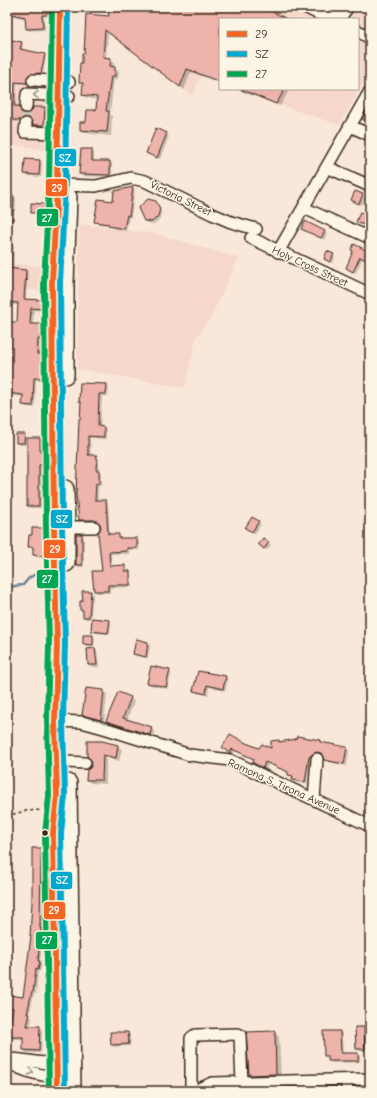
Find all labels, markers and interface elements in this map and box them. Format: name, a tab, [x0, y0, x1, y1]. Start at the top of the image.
legend	[219, 18, 359, 90]
text: 29	[255, 27, 268, 41]
text: SZ	[255, 47, 269, 61]
text: 27	[255, 67, 267, 81]
one-way arrow	[33, 91, 39, 99]
line badge: SZ	[54, 148, 77, 167]
text: SZ	[59, 152, 72, 165]
line badge: 29	[45, 178, 68, 197]
street label: Victoria Street	[148, 178, 214, 219]
text: 29	[51, 182, 63, 195]
line badge: 27	[36, 208, 59, 227]
text: 27	[42, 212, 52, 225]
street label: Holy Cross Street	[270, 243, 350, 290]
line badge: SZ	[50, 509, 73, 529]
text: SZ	[56, 513, 69, 526]
line badge: 29	[43, 539, 66, 559]
text: 29	[49, 543, 61, 556]
line badge: 27	[36, 569, 59, 589]
text: 27	[42, 573, 52, 586]
street label: Ramona S. Tirona Avenue	[226, 756, 342, 817]
unlabelled marker	[40, 828, 50, 838]
line badge: SZ	[50, 871, 73, 890]
text: SZ	[56, 874, 69, 887]
line badge: 29	[43, 901, 66, 920]
text: 29	[48, 904, 60, 917]
line badge: 27	[35, 931, 58, 950]
text: 27	[42, 934, 52, 947]
one-way arrow	[27, 1067, 34, 1075]

